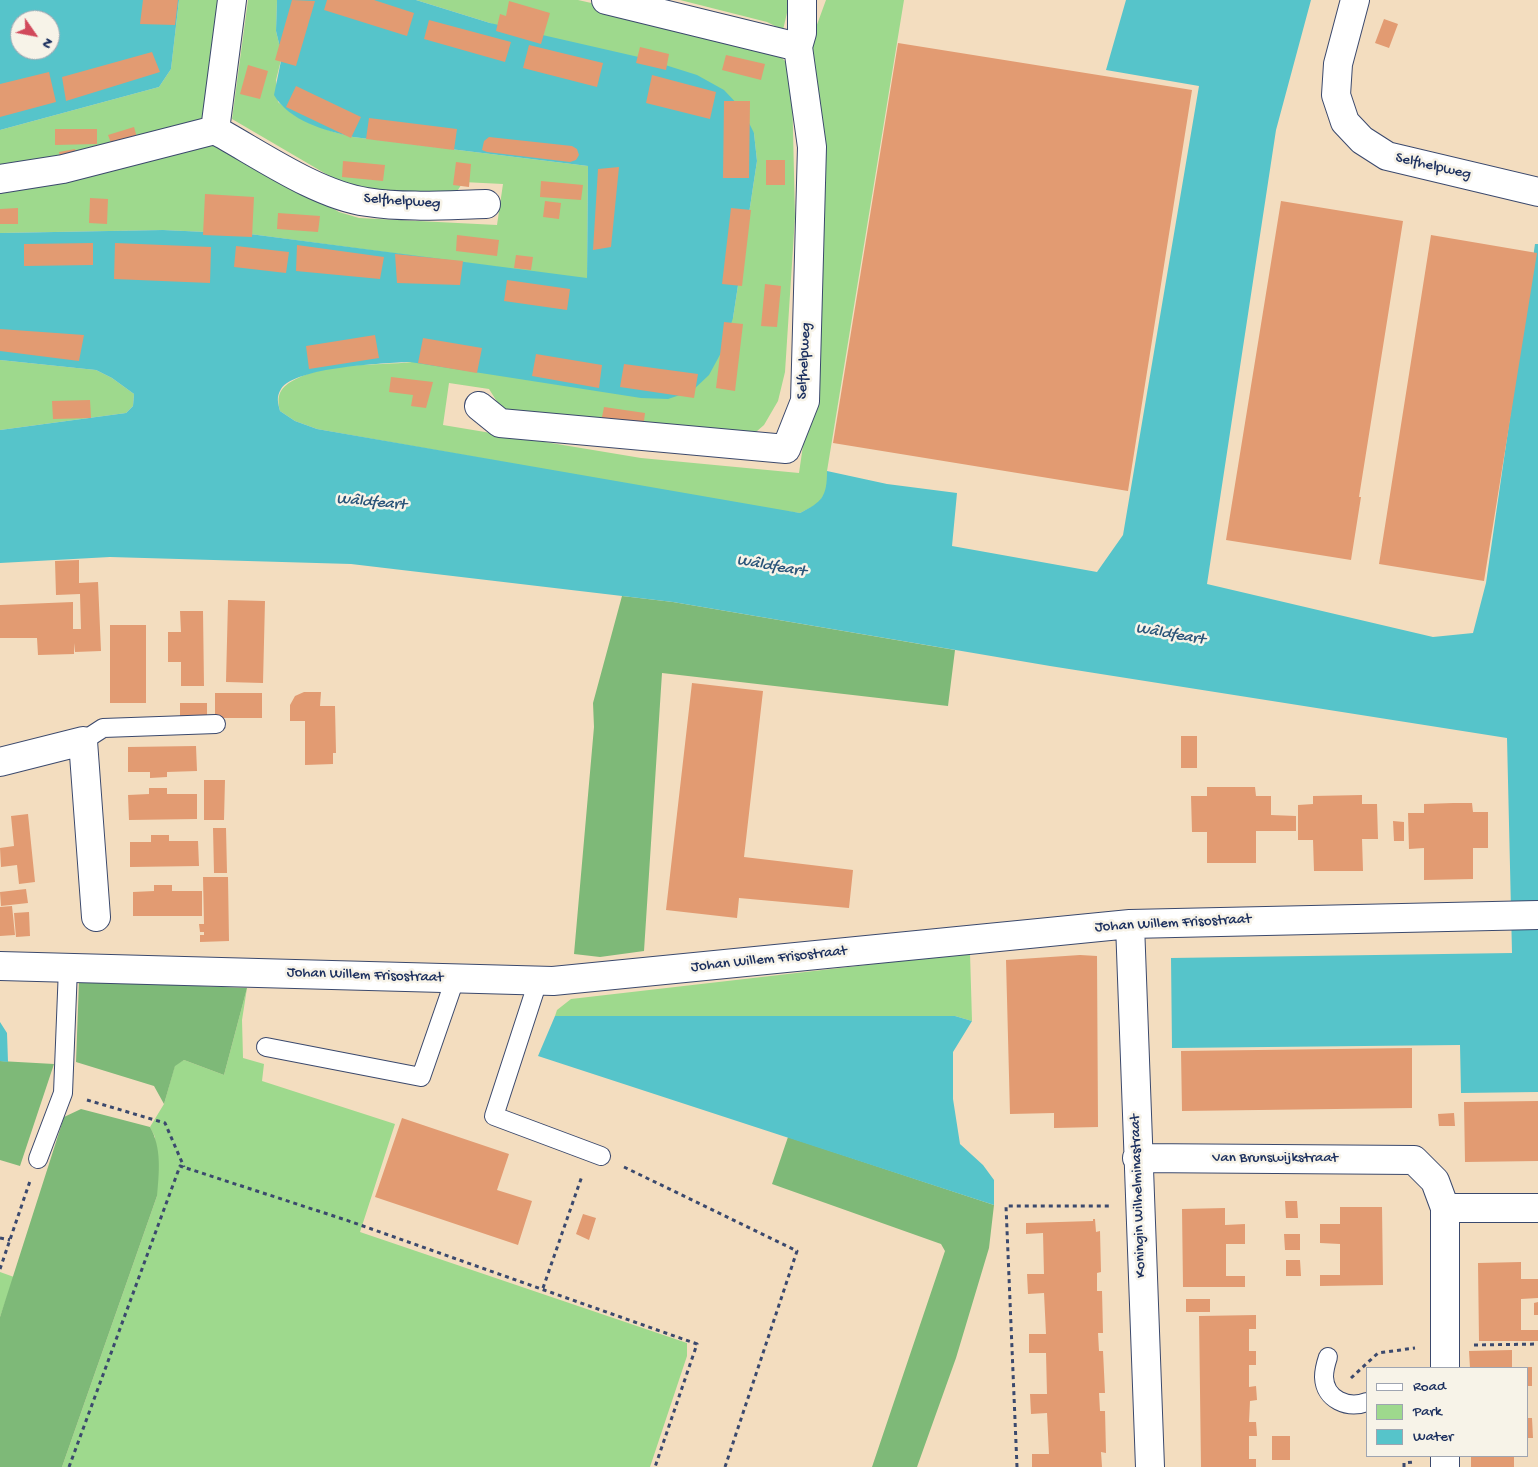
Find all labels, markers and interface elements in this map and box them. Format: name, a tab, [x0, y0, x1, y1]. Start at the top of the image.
north arrow	[10, 10, 60, 60]
text: N	[38, 34, 57, 51]
street label: Selfhelpweg	[1393, 150, 1473, 184]
street label: Selfhelpweg	[363, 190, 441, 214]
street label: Selfhelpweg	[794, 322, 816, 400]
water label: Wâldfeart	[335, 490, 407, 516]
water label: Wâldfeart	[735, 552, 807, 582]
water label: Wâldfeart	[1134, 620, 1206, 650]
street label: Johan Willem Frisostraat	[1094, 911, 1252, 937]
street label: Johan Willem Frisostraat	[690, 943, 848, 977]
street label: Johan Willem Frisostraat	[286, 964, 444, 988]
street label: Koningin Wilhelminastraat	[1127, 1114, 1151, 1278]
street label: Van Brunswijkstraat	[1212, 1150, 1338, 1168]
legend	[1366, 1367, 1528, 1457]
text: Road	[1413, 1378, 1446, 1396]
text: Park	[1413, 1403, 1442, 1421]
text: Water	[1413, 1428, 1453, 1446]

